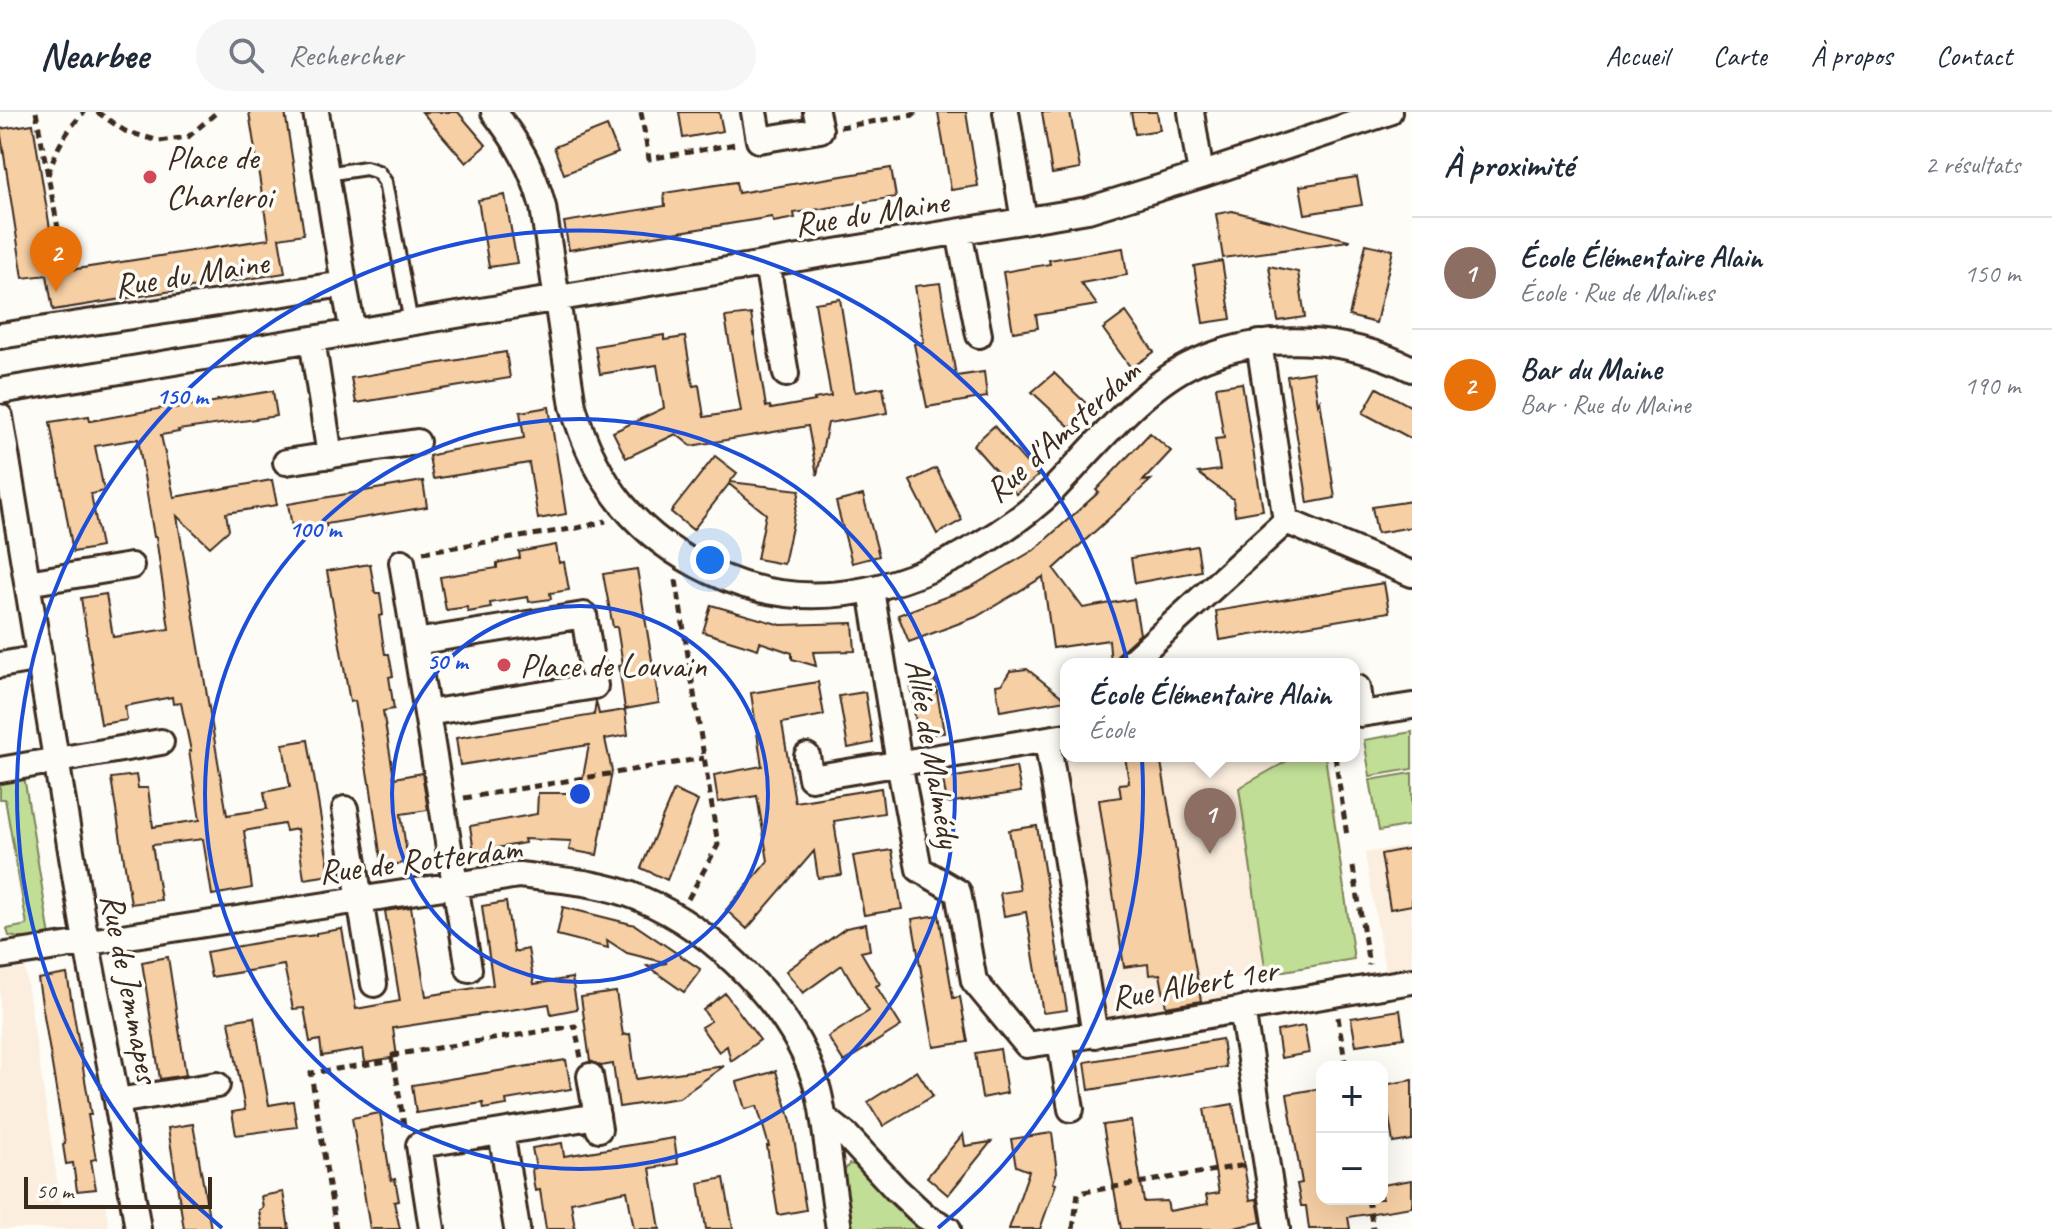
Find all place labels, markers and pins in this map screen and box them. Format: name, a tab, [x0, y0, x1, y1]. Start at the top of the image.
place label: Place de Charleroi	[166, 136, 276, 218]
marker: Place de Charleroi	[141, 168, 159, 186]
pin: 2	[30, 226, 82, 292]
place label: Place de Louvain	[520, 644, 707, 687]
marker: Place de Louvain	[495, 656, 513, 674]
centre of rings	[566, 780, 594, 808]
pin: 1	[1184, 788, 1236, 854]

